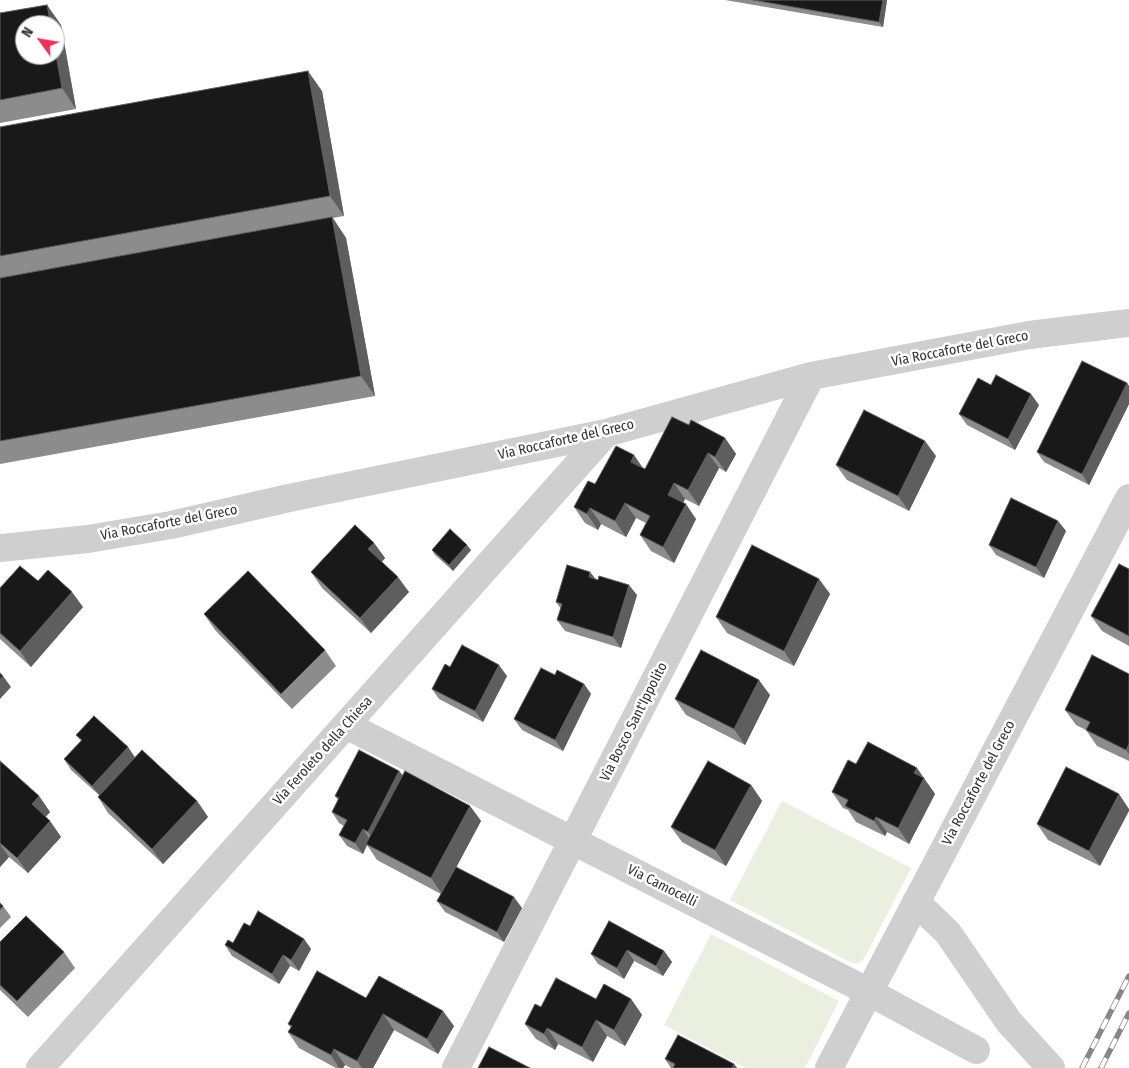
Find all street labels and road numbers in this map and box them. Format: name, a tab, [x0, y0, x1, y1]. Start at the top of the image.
street label: Via Roccaforte del Greco	[890, 328, 1030, 370]
street label: Via Roccaforte del Greco	[496, 416, 636, 464]
street label: Via Roccaforte del Greco	[99, 502, 239, 544]
street label: Via Bosco Sant'Ippolito	[597, 660, 671, 784]
street label: Via Feroleto della Chiesa	[270, 693, 376, 809]
street label: Via Roccaforte del Greco	[939, 718, 1019, 848]
street label: Via Camocelli	[624, 861, 700, 911]

